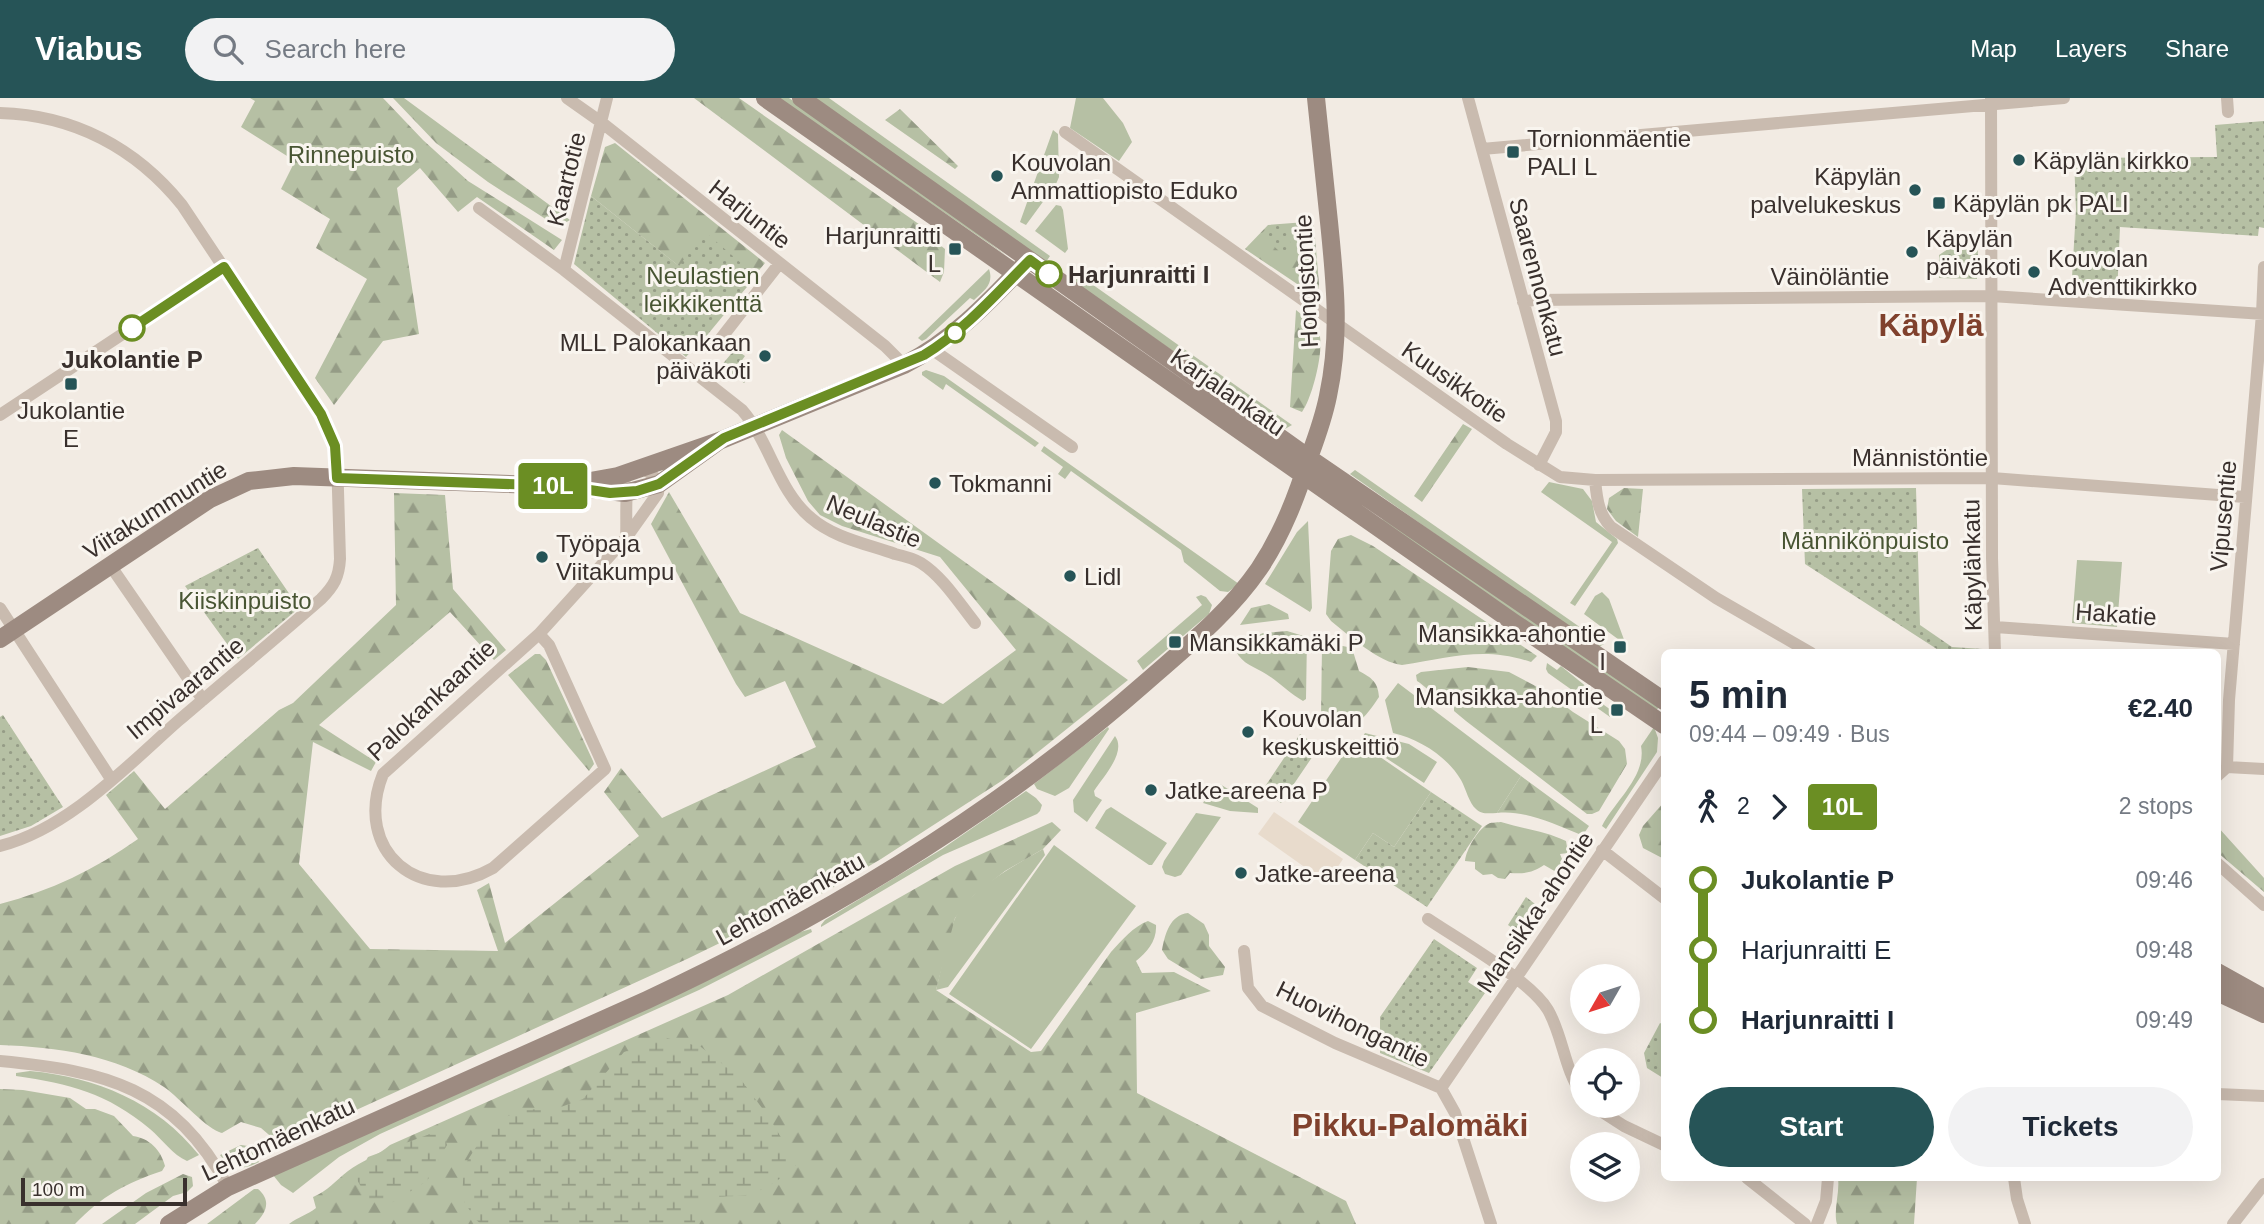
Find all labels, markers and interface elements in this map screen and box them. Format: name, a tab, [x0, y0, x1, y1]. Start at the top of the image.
search box	[185, 18, 675, 81]
text: Viabus	[35, 30, 143, 67]
icon: search	[209, 30, 247, 68]
text: Search here	[265, 34, 406, 64]
text: Map	[1970, 35, 2017, 62]
text: Layers	[2055, 35, 2127, 62]
text: Share	[2165, 35, 2229, 62]
place label: Tornionmäentie PALI L	[1527, 125, 1691, 180]
street label: Kaartotie	[541, 129, 591, 229]
park label: Rinnepuisto	[288, 141, 414, 168]
marker: Tornionmäentie PALI L	[1505, 144, 1521, 160]
place label: Käpylän kirkko	[2033, 147, 2189, 174]
place label: Kouvolan Ammattiopisto Eduko	[1011, 149, 1238, 204]
marker: Käpylän kirkko	[2011, 152, 2027, 168]
place label: Käpylän palvelukeskus	[1750, 163, 1901, 218]
marker: Kouvolan Ammattiopisto Eduko	[989, 168, 1005, 184]
street label: Harjuntie	[704, 174, 796, 254]
marker: Käpylän palvelukeskus	[1907, 182, 1923, 198]
place label: Käpylän pk PALI	[1953, 190, 2129, 217]
street label: Saarennonkatu	[1504, 195, 1572, 359]
marker: Käpylän pk PALI	[1931, 195, 1947, 211]
street label: Hongistontie	[1289, 214, 1323, 348]
place label: Harjunraitti L	[825, 222, 941, 277]
place label: Käpylän päiväkoti	[1926, 225, 2021, 280]
marker: Harjunraitti L	[947, 241, 963, 257]
marker: Käpylän päiväkoti	[1904, 244, 1920, 260]
place label: Kouvolan Adventtikirkko	[2048, 245, 2197, 300]
marker: Harjunraitti I	[1036, 261, 1062, 287]
place label: Harjunraitti I	[1068, 261, 1209, 288]
park label: Neulastien leikkikenttä	[644, 262, 763, 317]
street label: Väinöläntie	[1771, 263, 1889, 290]
marker: Kouvolan Adventtikirkko	[2026, 264, 2042, 280]
district label: Käpylä	[1879, 307, 1984, 343]
marker: Jukolantie P	[119, 315, 145, 341]
unlabelled marker	[945, 323, 965, 343]
place label: MLL Palokankaan päiväkoti	[560, 329, 751, 384]
street label: Kuusikkotie	[1397, 336, 1513, 428]
street label: Karjalankatu	[1166, 343, 1290, 441]
place label: Jukolantie P	[61, 346, 203, 373]
marker: MLL Palokankaan päiväkoti	[757, 348, 773, 364]
marker: Jukolantie E	[63, 376, 79, 392]
place label: Jukolantie E	[17, 397, 125, 452]
street label: Männistöntie	[1852, 444, 1988, 471]
street label: Viitakummuntie	[78, 455, 232, 565]
street label: Vipusentie	[2205, 459, 2241, 573]
line badge: 10L	[513, 463, 593, 509]
place label: Tokmanni	[949, 470, 1052, 497]
text: 10L	[532, 472, 574, 499]
marker: Tokmanni	[927, 475, 943, 491]
street label: Neulastie	[823, 489, 925, 553]
street label: Käpylänkatu	[1957, 499, 1987, 631]
park label: Männikönpuisto	[1781, 527, 1949, 554]
place label: Työpaja Viitakumpu	[556, 530, 674, 585]
marker: Työpaja Viitakumpu	[534, 549, 550, 565]
place label: Lidl	[1084, 563, 1121, 590]
marker: Lidl	[1062, 568, 1078, 584]
park label: Kiiskinpuisto	[178, 587, 312, 614]
street label: Hakatie	[2074, 598, 2158, 630]
place label: Mansikka-ahontie I	[1418, 620, 1606, 675]
place label: Mansikkamäki P	[1189, 629, 1364, 656]
street label: Impivaarantie	[121, 631, 249, 745]
street label: Palokankaantie	[362, 634, 500, 766]
marker: Mansikkamäki P	[1167, 634, 1183, 650]
marker: Mansikka-ahontie I	[1612, 639, 1628, 655]
text: 5 min	[1689, 674, 1788, 716]
place label: Mansikka-ahontie L	[1415, 683, 1603, 738]
text: €2.40	[2128, 693, 2193, 723]
marker: Mansikka-ahontie L	[1609, 702, 1625, 718]
place label: Kouvolan keskuskeittiö	[1262, 705, 1399, 760]
text: 09:44 – 09:49 · Bus	[1689, 721, 1890, 747]
marker: Kouvolan keskuskeittiö	[1240, 724, 1256, 740]
place label: Jatke-areena P	[1165, 777, 1328, 804]
marker: Jatke-areena P	[1143, 782, 1159, 798]
icon: walk	[1689, 788, 1727, 826]
icon: forward	[1760, 788, 1798, 826]
text: 2	[1737, 793, 1750, 819]
text: 10L	[1822, 793, 1863, 820]
text: 2 stops	[2119, 793, 2193, 819]
street label: Mansikka-ahontie	[1471, 826, 1599, 998]
street label: Lehtomäenkatu	[711, 847, 869, 951]
place label: Jatke-areena	[1255, 860, 1396, 887]
marker: Jatke-areena	[1233, 865, 1249, 881]
text: Jukolantie P	[1741, 865, 1894, 895]
text: 09:46	[2135, 867, 2193, 893]
text: Harjunraitti E	[1741, 935, 1891, 965]
text: 09:48	[2135, 937, 2193, 963]
north arrow	[1570, 964, 1640, 1034]
map controls	[1570, 964, 1640, 1202]
street label: Huovihongantie	[1272, 975, 1434, 1073]
text: Harjunraitti I	[1741, 1005, 1894, 1035]
text: 09:49	[2135, 1007, 2193, 1033]
button: locate	[1570, 1048, 1640, 1118]
button: Start	[1689, 1087, 1934, 1167]
button: Tickets	[1948, 1087, 2193, 1167]
street label: Lehtomäenkatu	[197, 1092, 359, 1186]
district label: Pikku-Palomäki	[1292, 1107, 1528, 1143]
button: layers	[1570, 1132, 1640, 1202]
scale bar	[21, 1175, 187, 1207]
text: 100 m	[32, 1179, 85, 1200]

